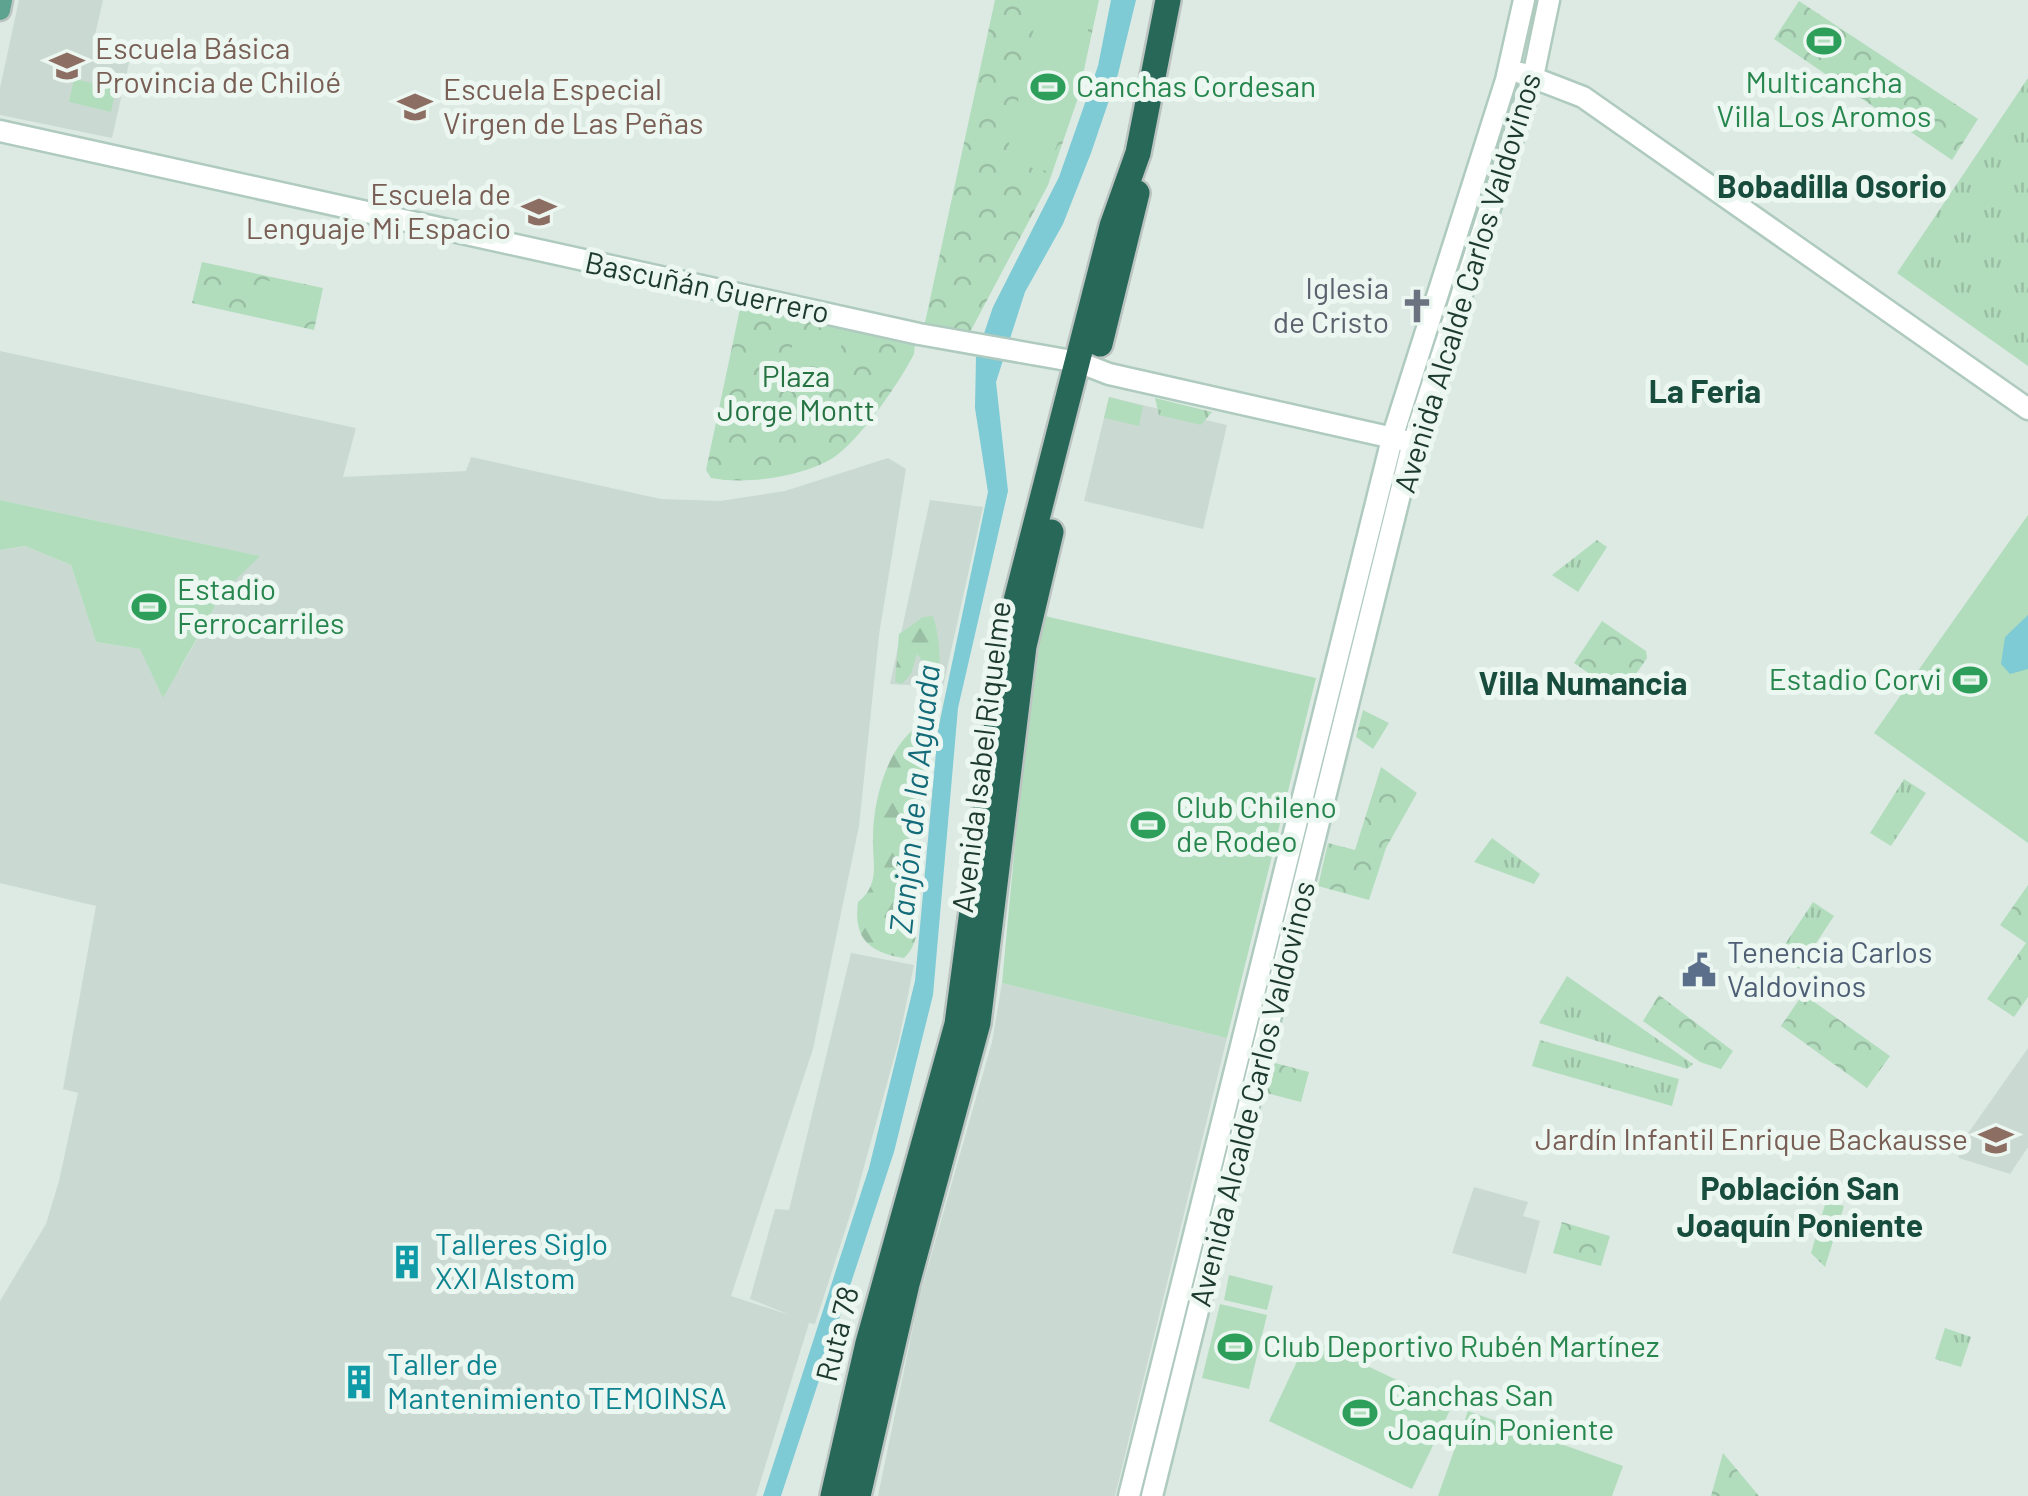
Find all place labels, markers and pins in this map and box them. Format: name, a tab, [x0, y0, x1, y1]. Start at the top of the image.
sports icon: Multicancha Villa Los Aromos	[1805, 22, 1843, 60]
place label: Escuela Básica Provincia de Chiloé	[95, 29, 341, 99]
school or university icon: Escuela Básica Provincia de Chiloé	[48, 47, 86, 85]
place label: Multicancha Villa Los Aromos	[1717, 63, 1931, 133]
place label: Canchas Cordesan	[1076, 67, 1316, 103]
sports icon: Canchas Cordesan	[1029, 68, 1067, 106]
place label: Escuela Especial Virgen de Las Peñas	[443, 70, 703, 140]
school or university icon: Escuela Especial Virgen de Las Peñas	[396, 88, 434, 126]
place label: Escuela de Lenguaje Mi Espacio	[246, 175, 511, 245]
school or university icon: Escuela de Lenguaje Mi Espacio	[520, 193, 558, 231]
place label: Iglesia de Cristo	[1273, 269, 1389, 339]
church icon: Iglesia de Cristo	[1398, 287, 1436, 325]
place label: Estadio Ferrocarriles	[177, 570, 344, 640]
sports icon: Estadio Ferrocarriles	[130, 588, 168, 626]
place label: Estadio Corvi	[1769, 660, 1942, 696]
sports icon: Estadio Corvi	[1951, 661, 1989, 699]
place label: Club Chileno de Rodeo	[1176, 788, 1337, 858]
sports icon: Club Chileno de Rodeo	[1129, 806, 1167, 844]
place label: Tenencia Carlos Valdovinos	[1727, 933, 1932, 1003]
public building icon: Tenencia Carlos Valdovinos	[1680, 951, 1718, 989]
place label: Jardín Infantil Enrique Backausse	[1535, 1120, 1968, 1156]
school or university icon: Jardín Infantil Enrique Backausse	[1977, 1121, 2015, 1159]
place label: Talleres Siglo XXI Alstom	[435, 1225, 608, 1295]
building icon: Talleres Siglo XXI Alstom	[388, 1243, 426, 1281]
place label: Club Deportivo Rubén Martínez	[1263, 1327, 1659, 1363]
sports icon: Club Deportivo Rubén Martínez	[1216, 1328, 1254, 1366]
place label: Taller de Mantenimiento TEMOINSA	[387, 1345, 727, 1415]
building icon: Taller de Mantenimiento TEMOINSA	[340, 1363, 378, 1401]
place label: Canchas San Joaquín Poniente	[1388, 1376, 1614, 1446]
sports icon: Canchas San Joaquín Poniente	[1341, 1394, 1379, 1432]

